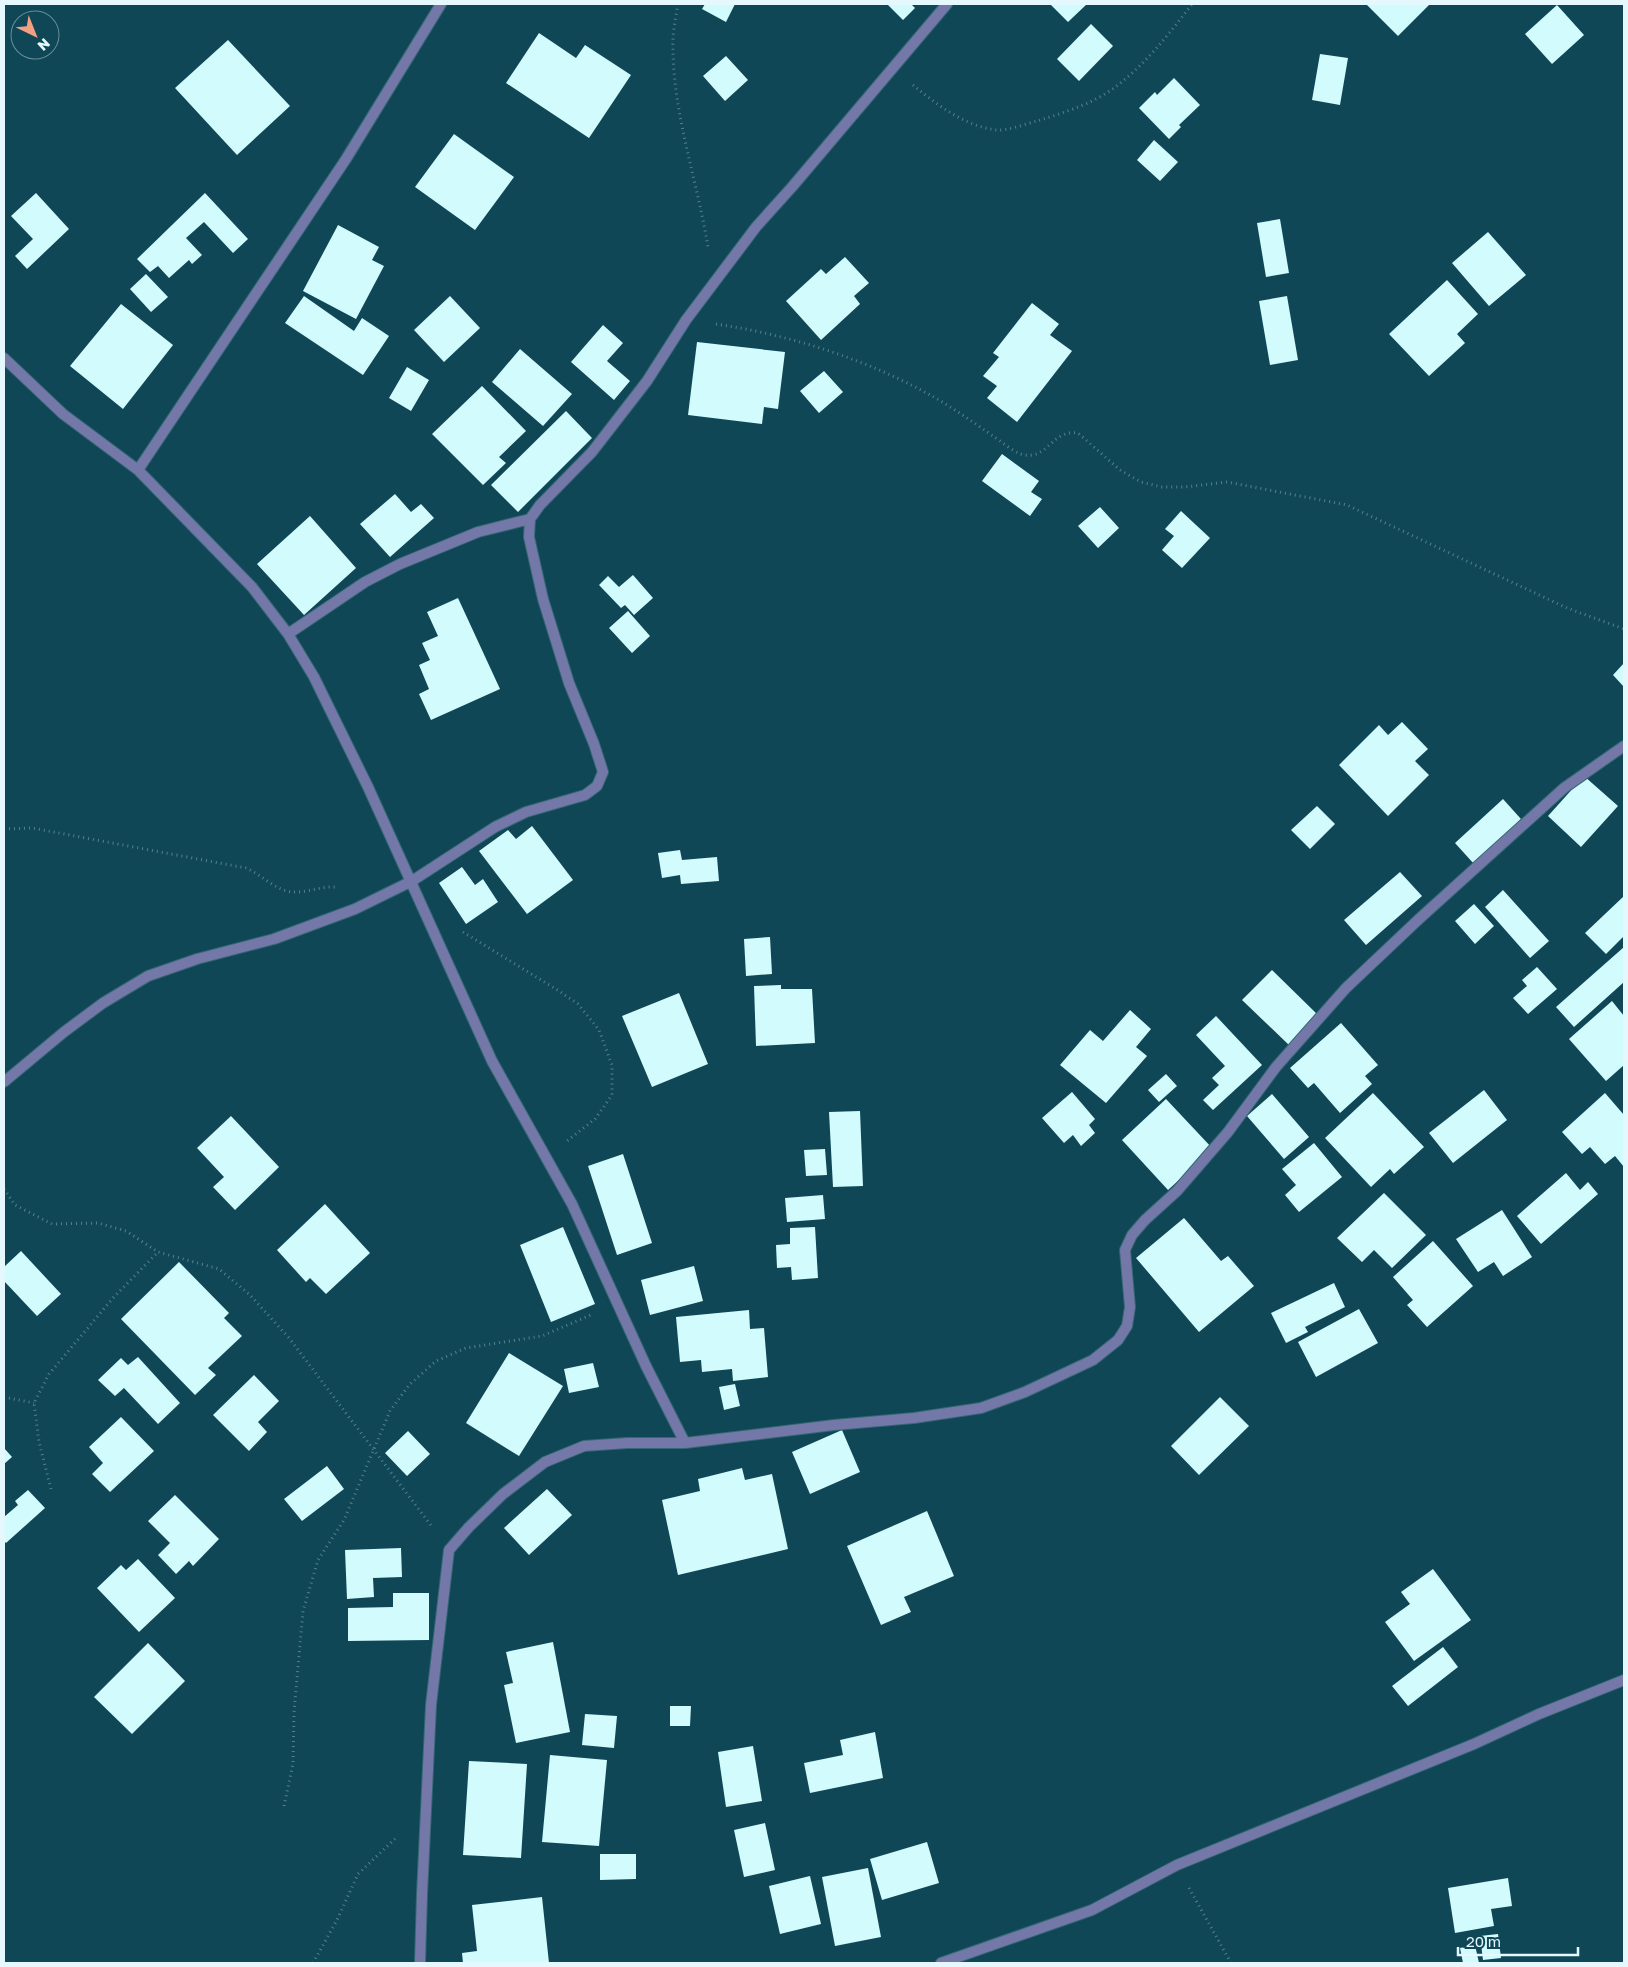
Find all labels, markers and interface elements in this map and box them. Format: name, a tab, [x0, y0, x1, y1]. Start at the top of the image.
north arrow	[10, 10, 60, 60]
text: N	[35, 35, 54, 55]
scale bar	[1458, 1924, 1578, 1956]
text: 20 m	[1466, 1932, 1501, 1950]

